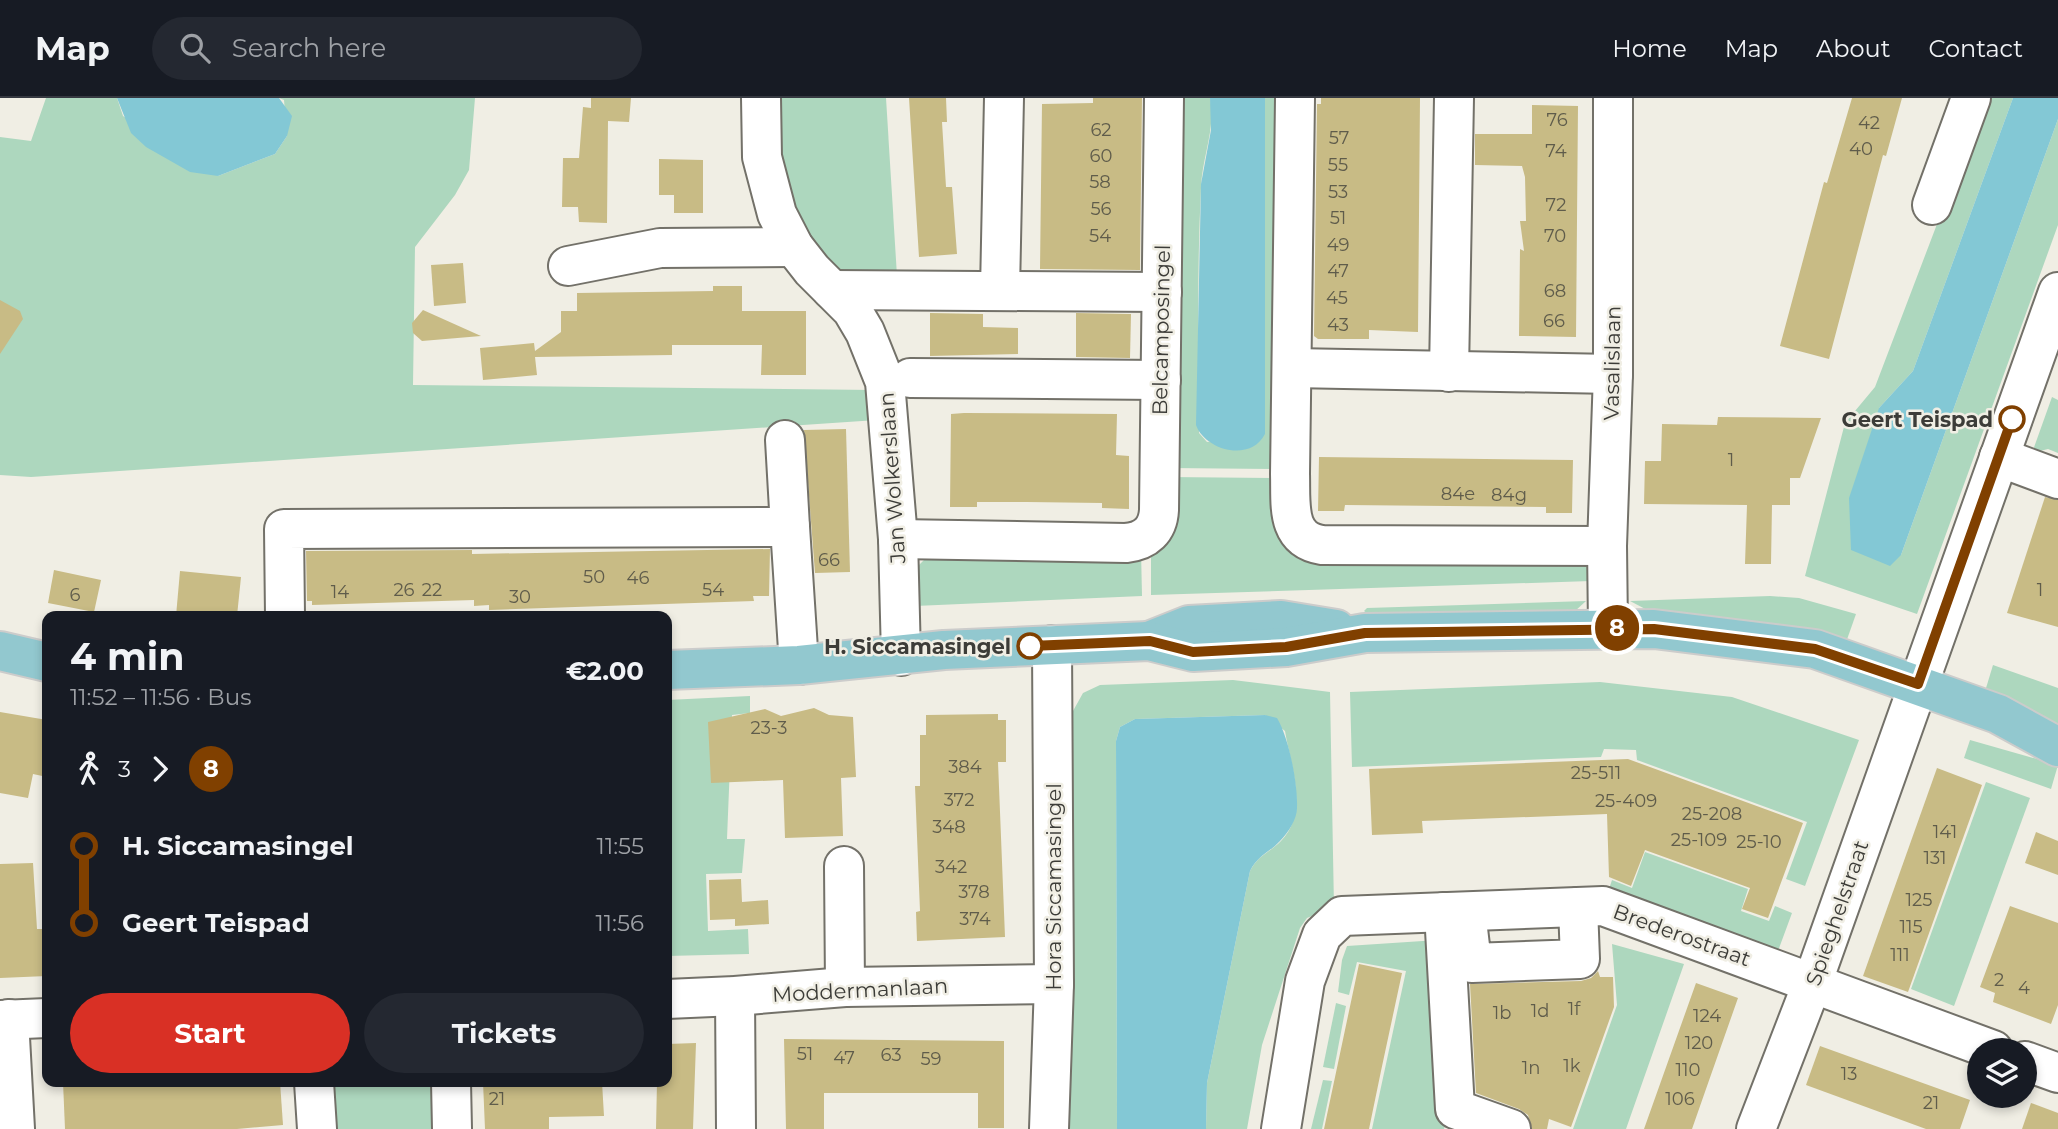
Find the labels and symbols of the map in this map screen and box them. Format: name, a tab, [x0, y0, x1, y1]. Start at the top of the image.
house number: 76	[1546, 109, 1568, 131]
house number: 42	[1858, 112, 1880, 134]
house number: 62	[1090, 119, 1112, 141]
house number: 57	[1329, 127, 1349, 149]
house number: 40	[1849, 138, 1873, 160]
house number: 74	[1545, 140, 1567, 162]
house number: 60	[1090, 145, 1112, 167]
house number: 55	[1328, 154, 1348, 176]
house number: 58	[1089, 171, 1111, 193]
house number: 53	[1328, 181, 1348, 203]
house number: 72	[1546, 194, 1566, 216]
house number: 56	[1090, 198, 1112, 220]
house number: 51	[1330, 207, 1346, 229]
house number: 54	[1089, 225, 1111, 247]
house number: 70	[1544, 225, 1566, 247]
house number: 49	[1327, 234, 1349, 256]
street label: Belcamposingel	[1147, 244, 1175, 416]
house number: 47	[1327, 260, 1349, 282]
house number: 68	[1544, 280, 1566, 302]
house number: 45	[1326, 287, 1348, 309]
street label: Vasalislaan	[1599, 305, 1625, 421]
house number: 66	[1543, 310, 1565, 332]
house number: 43	[1327, 314, 1349, 336]
street label: Jan Wolkerslaan	[874, 392, 911, 565]
marker: Geert Teispad	[1999, 406, 2025, 432]
place label: Geert Teispad	[1841, 407, 1993, 432]
house number: 1	[1728, 449, 1734, 471]
house number: 84e	[1441, 483, 1475, 505]
house number: 84g	[1491, 484, 1527, 506]
house number: 66	[818, 549, 840, 571]
house number: 50	[583, 566, 605, 588]
house number: 46	[627, 567, 649, 589]
house number: 26	[393, 579, 415, 601]
house number: 22	[422, 579, 442, 601]
house number: 54	[702, 579, 724, 601]
house number: 1	[2037, 579, 2043, 601]
house number: 14	[331, 581, 349, 603]
house number: 6	[70, 584, 81, 606]
house number: 30	[509, 586, 531, 608]
line badge: 8	[1594, 605, 1640, 651]
marker: H. Siccamasingel	[1017, 633, 1043, 659]
place label: H. Siccamasingel	[824, 634, 1011, 659]
house number: 23-3	[750, 717, 788, 739]
house number: 384	[948, 756, 982, 778]
house number: 25-511	[1571, 762, 1621, 784]
street label: Hora Siccamasingel	[1041, 783, 1066, 991]
house number: 372	[944, 789, 974, 811]
house number: 25-409	[1595, 790, 1657, 812]
house number: 25-208	[1682, 803, 1742, 825]
house number: 348	[932, 816, 966, 838]
house number: 141	[1933, 821, 1957, 843]
house number: 25-109	[1671, 829, 1727, 851]
house number: 25-10	[1736, 831, 1782, 853]
street label: Spieghelstraat	[1800, 837, 1874, 989]
house number: 131	[1923, 847, 1947, 869]
house number: 342	[935, 856, 967, 878]
house number: 378	[958, 881, 990, 903]
house number: 125	[1906, 889, 1932, 911]
street label: Brederostraat	[1610, 899, 1754, 971]
house number: 374	[959, 908, 991, 930]
house number: 115	[1899, 916, 1923, 938]
house number: 111	[1890, 944, 1910, 966]
house number: 2	[1994, 969, 2004, 991]
street label: Moddermanlaan	[771, 973, 949, 1007]
house number: 4	[2018, 977, 2030, 999]
house number: 1f	[1568, 998, 1581, 1020]
house number: 1d	[1531, 1000, 1549, 1022]
house number: 1b	[1493, 1002, 1511, 1024]
house number: 124	[1693, 1005, 1721, 1027]
house number: 120	[1685, 1032, 1713, 1054]
house number: 51	[797, 1043, 813, 1065]
house number: 63	[880, 1044, 902, 1066]
house number: 47	[833, 1047, 855, 1069]
house number: 59	[920, 1048, 942, 1070]
house number: 1k	[1563, 1055, 1581, 1077]
house number: 1n	[1522, 1057, 1540, 1079]
house number: 110	[1676, 1059, 1700, 1081]
house number: 13	[1841, 1063, 1857, 1085]
house number: 21	[489, 1088, 505, 1110]
house number: 106	[1665, 1088, 1695, 1110]
house number: 21	[1923, 1092, 1939, 1114]

